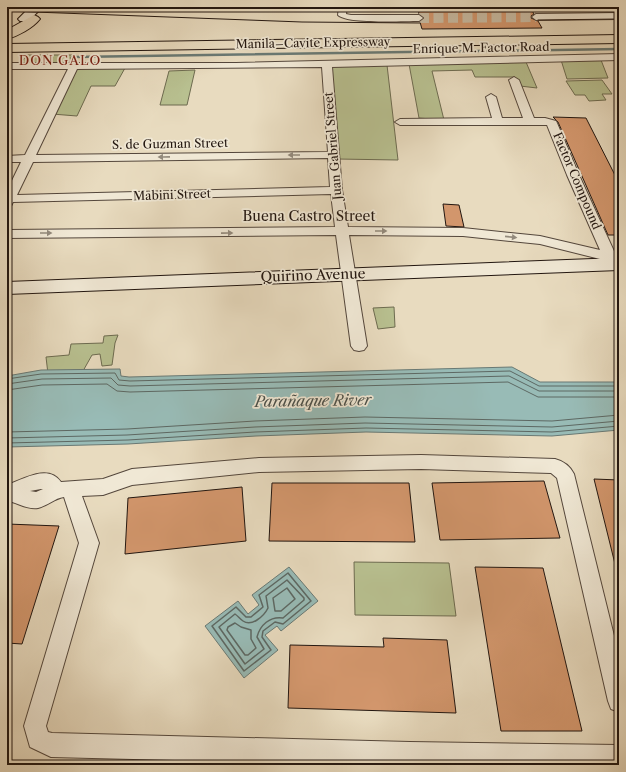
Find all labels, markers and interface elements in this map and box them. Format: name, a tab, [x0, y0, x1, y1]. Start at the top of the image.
street label: Manila–Cavite Expressway	[235, 34, 391, 51]
street label: Enrique M. Factor Road	[412, 39, 550, 56]
district label: DON GALO	[19, 52, 101, 68]
street label: Juan Gabriel Street	[320, 91, 345, 202]
street label: Factor Compound	[550, 130, 605, 232]
street label: S. de Guzman Street	[112, 135, 229, 152]
one-way arrow	[288, 152, 300, 159]
one-way arrow	[157, 154, 170, 160]
street label: Mabini Street	[133, 186, 212, 203]
street label: Buena Castro Street	[243, 207, 375, 225]
one-way arrow	[375, 228, 387, 235]
one-way arrow	[40, 230, 53, 236]
one-way arrow	[221, 230, 234, 236]
one-way arrow	[505, 234, 517, 240]
street label: Quirino Avenue	[260, 264, 366, 286]
water label: Parañaque River	[253, 390, 373, 411]

